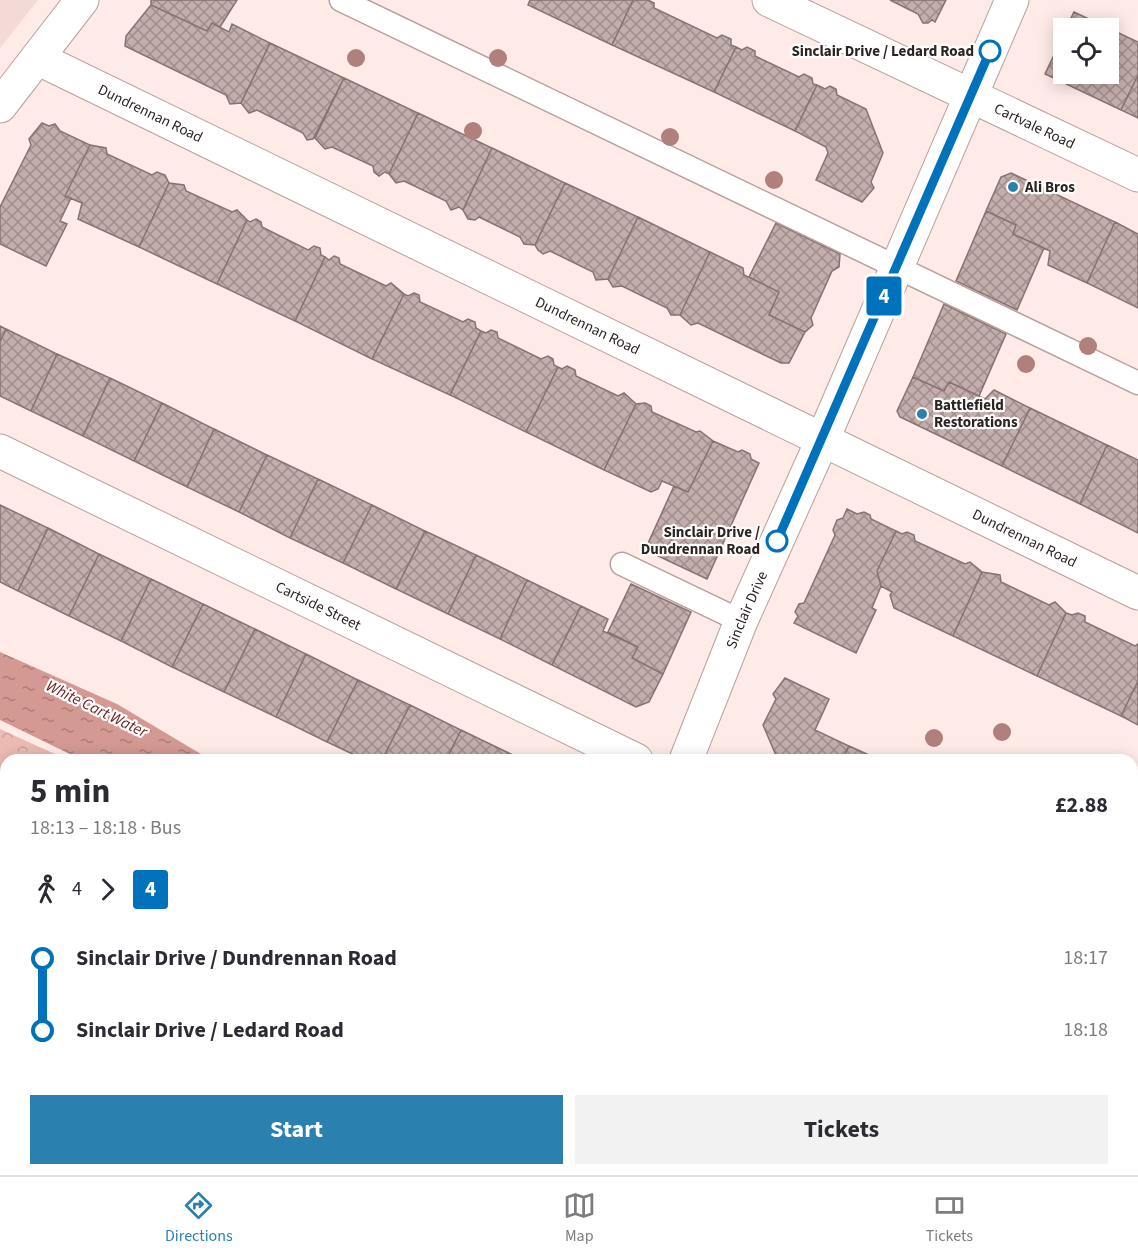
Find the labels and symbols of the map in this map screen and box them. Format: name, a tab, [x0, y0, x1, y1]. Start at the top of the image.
marker: Sinclair Drive / Ledard Road	[979, 40, 1001, 62]
place label: Sinclair Drive / Ledard Road	[791, 41, 974, 62]
street label: Dundrennan Road	[94, 79, 206, 148]
street label: Cartvale Road	[991, 98, 1078, 155]
place label: Ali Bros	[1024, 177, 1075, 198]
marker: Ali Bros	[1006, 180, 1020, 194]
line badge: 4	[864, 276, 904, 316]
street label: Dundrennan Road	[532, 292, 643, 360]
place label: Battlefield Restorations	[934, 395, 1018, 433]
marker: Battlefield Restorations	[915, 407, 929, 421]
street label: Dundrennan Road	[969, 504, 1080, 573]
place label: Sinclair Drive / Dundrennan Road	[641, 522, 760, 560]
marker: Sinclair Drive / Dundrennan Road	[766, 530, 788, 552]
street label: Sinclair Drive	[721, 568, 773, 652]
street label: Cartside Street	[272, 576, 364, 636]
water label: White Cart Water	[42, 675, 152, 744]

